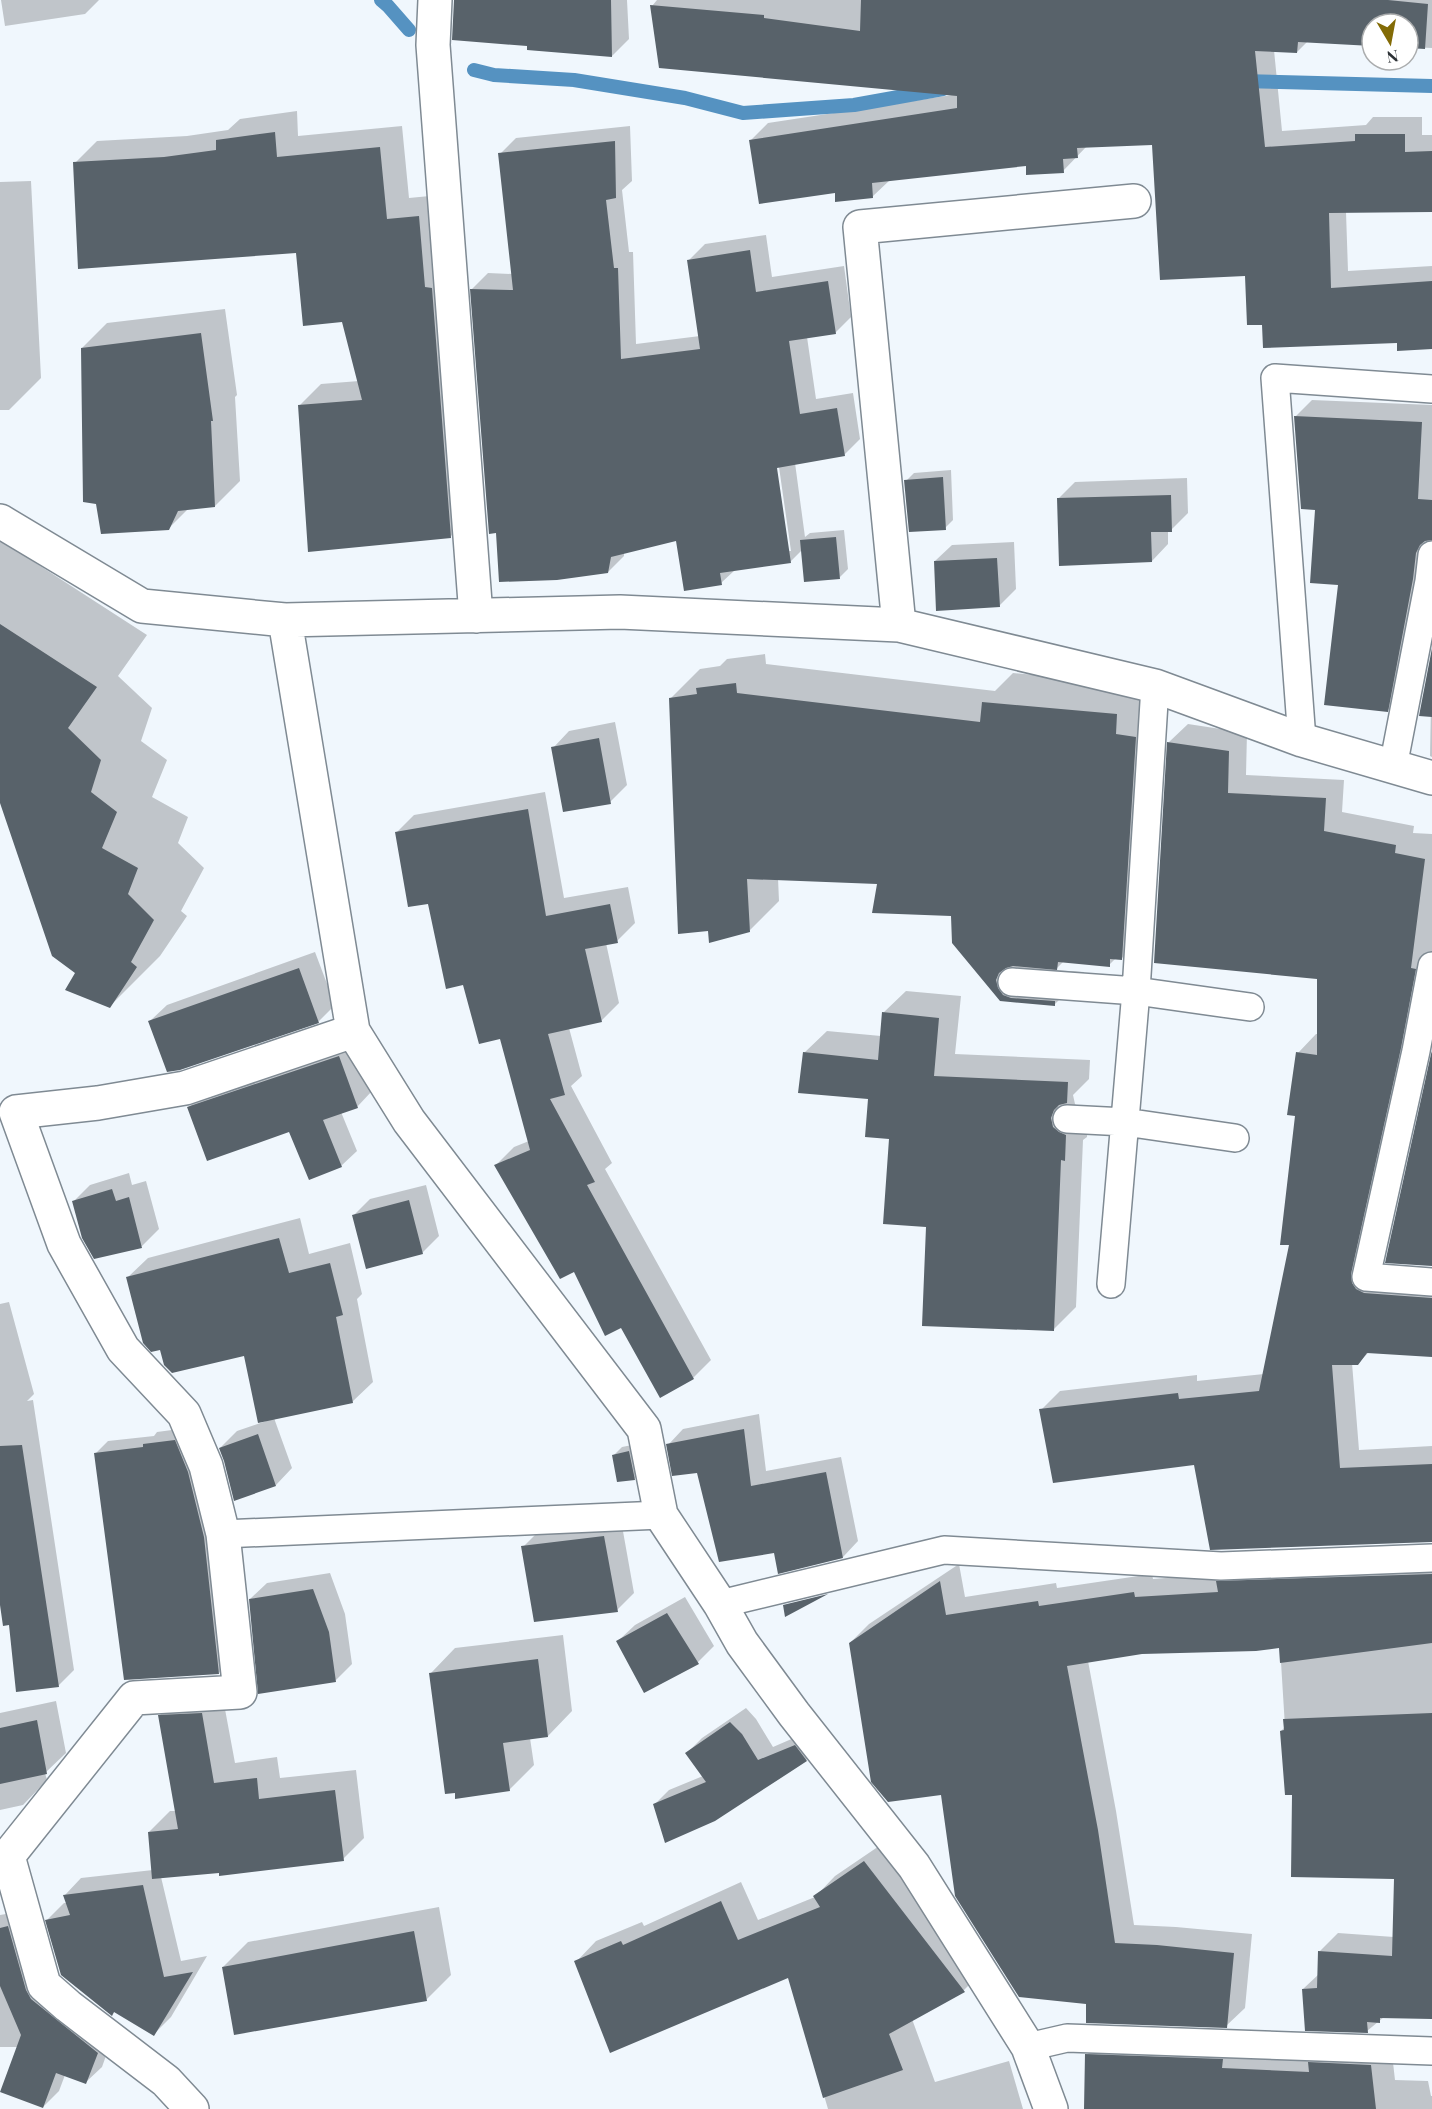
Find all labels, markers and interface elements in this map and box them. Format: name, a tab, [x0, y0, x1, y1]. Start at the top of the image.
north arrow	[1360, 12, 1420, 72]
text: N	[1385, 46, 1400, 69]

